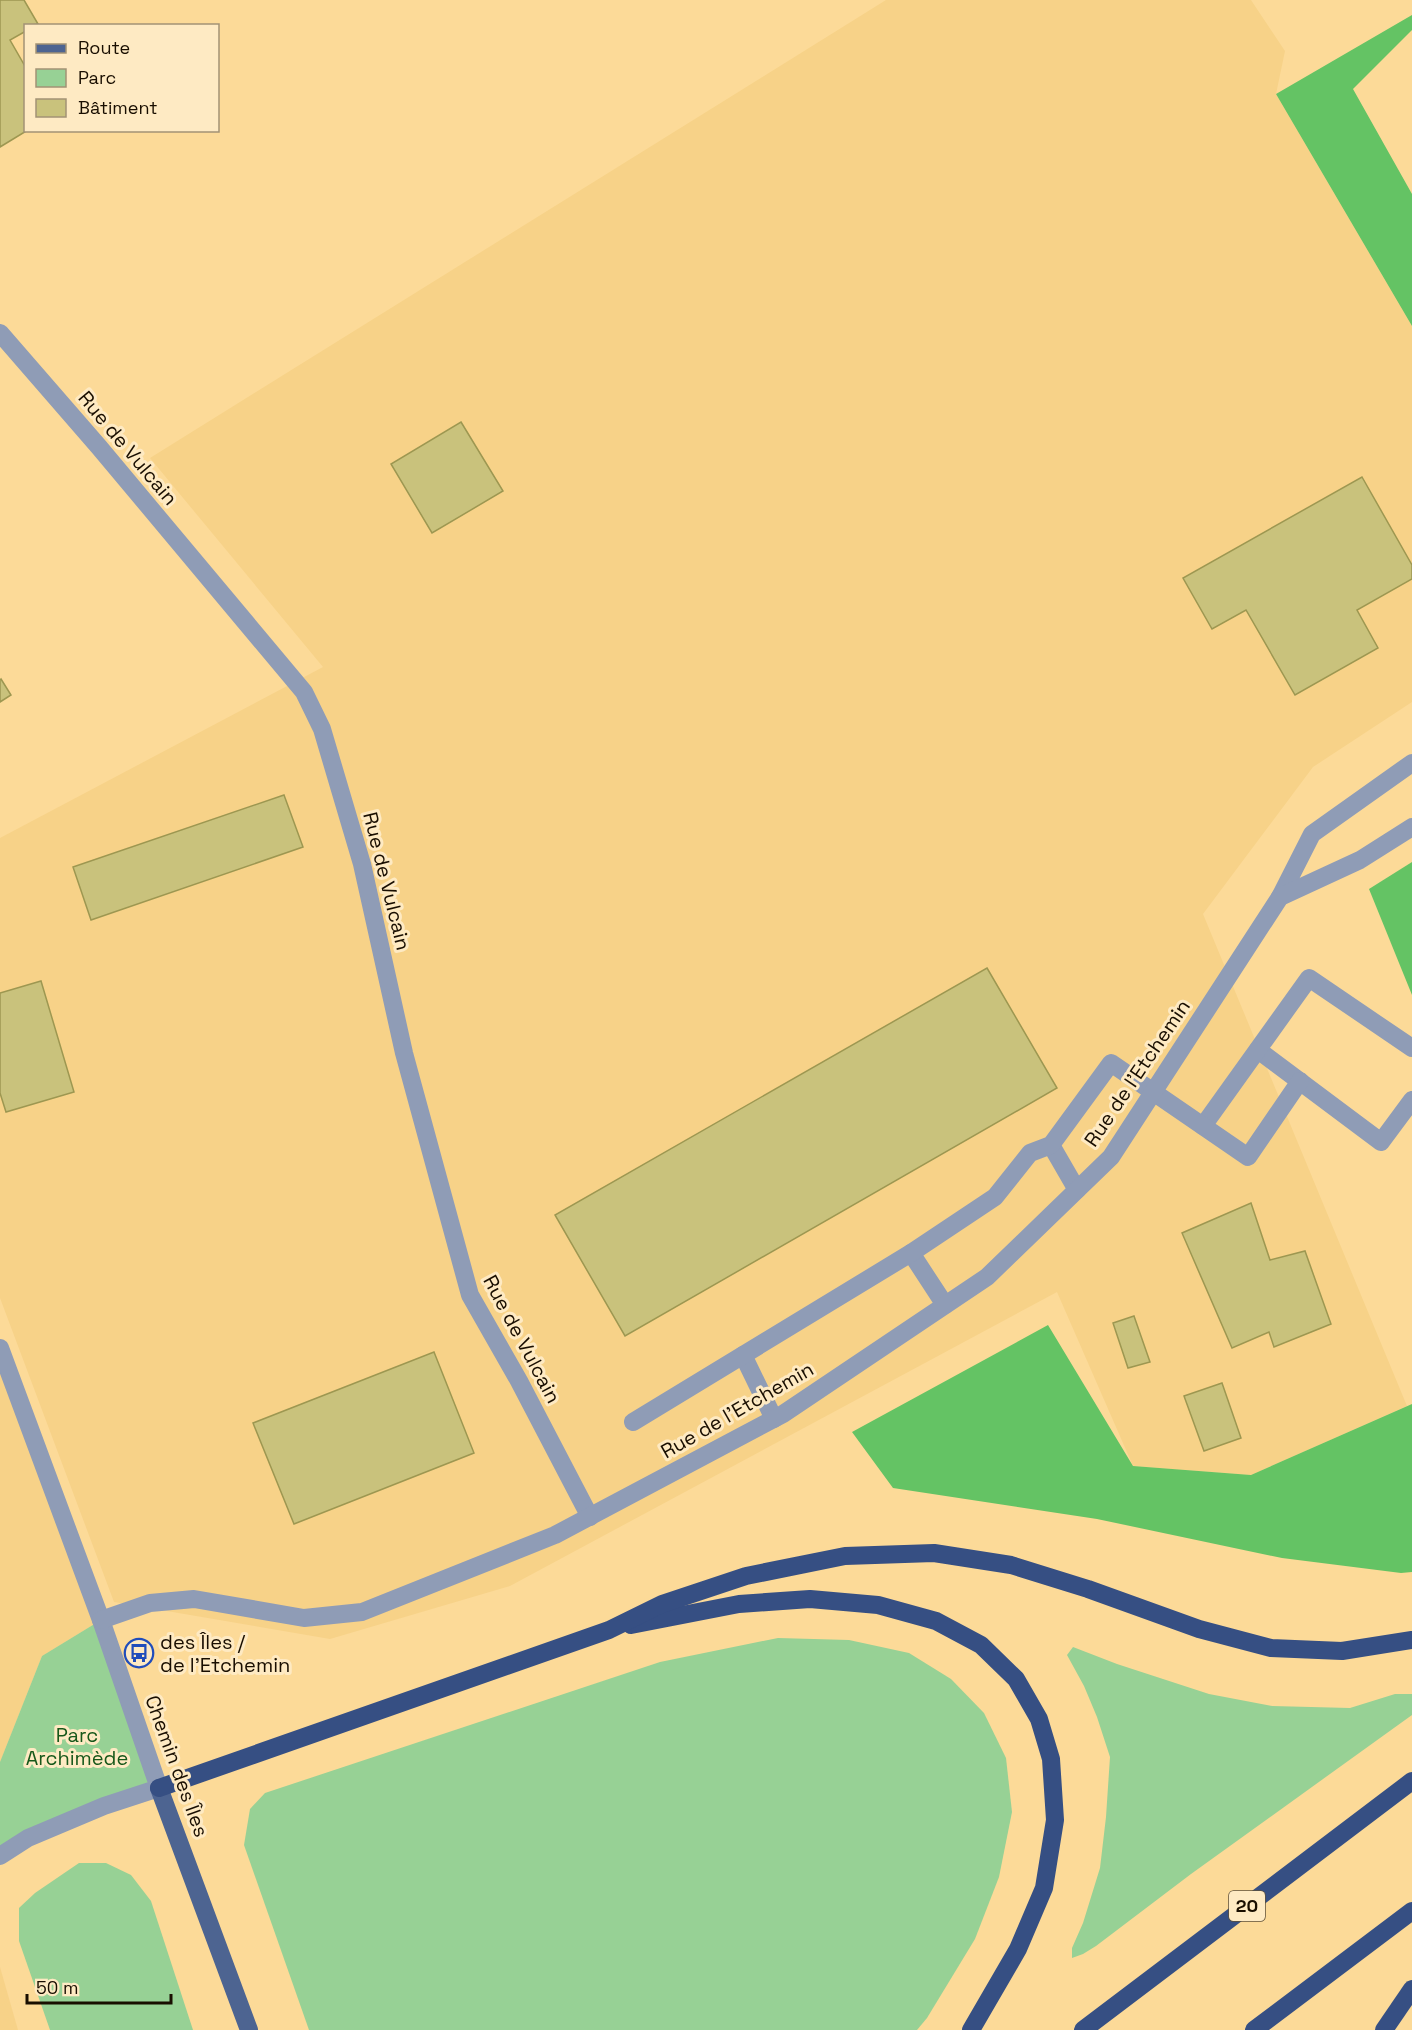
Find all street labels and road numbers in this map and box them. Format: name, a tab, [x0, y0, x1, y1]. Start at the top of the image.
street label: Rue de Vulcain	[73, 385, 183, 511]
street label: Rue de Vulcain	[357, 809, 417, 953]
street label: Rue de l'Etchemin	[1078, 994, 1196, 1152]
street label: Rue de Vulcain	[477, 1270, 567, 1408]
street label: Rue de l'Etchemin	[656, 1356, 818, 1464]
street label: Chemin des Îles	[139, 1692, 215, 1840]
road number: 20	[1229, 1891, 1265, 1921]

